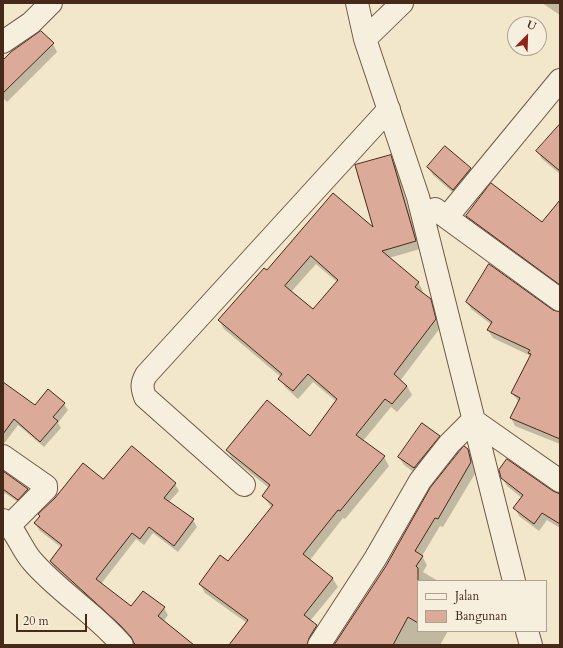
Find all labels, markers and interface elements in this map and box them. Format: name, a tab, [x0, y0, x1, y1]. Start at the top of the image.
north arrow	[507, 16, 547, 56]
text: U	[524, 17, 539, 34]
legend	[417, 580, 547, 632]
text: Jalan	[455, 588, 479, 604]
scale bar	[18, 606, 89, 632]
text: Bangunan	[455, 608, 507, 624]
text: 20 m	[23, 613, 49, 629]

